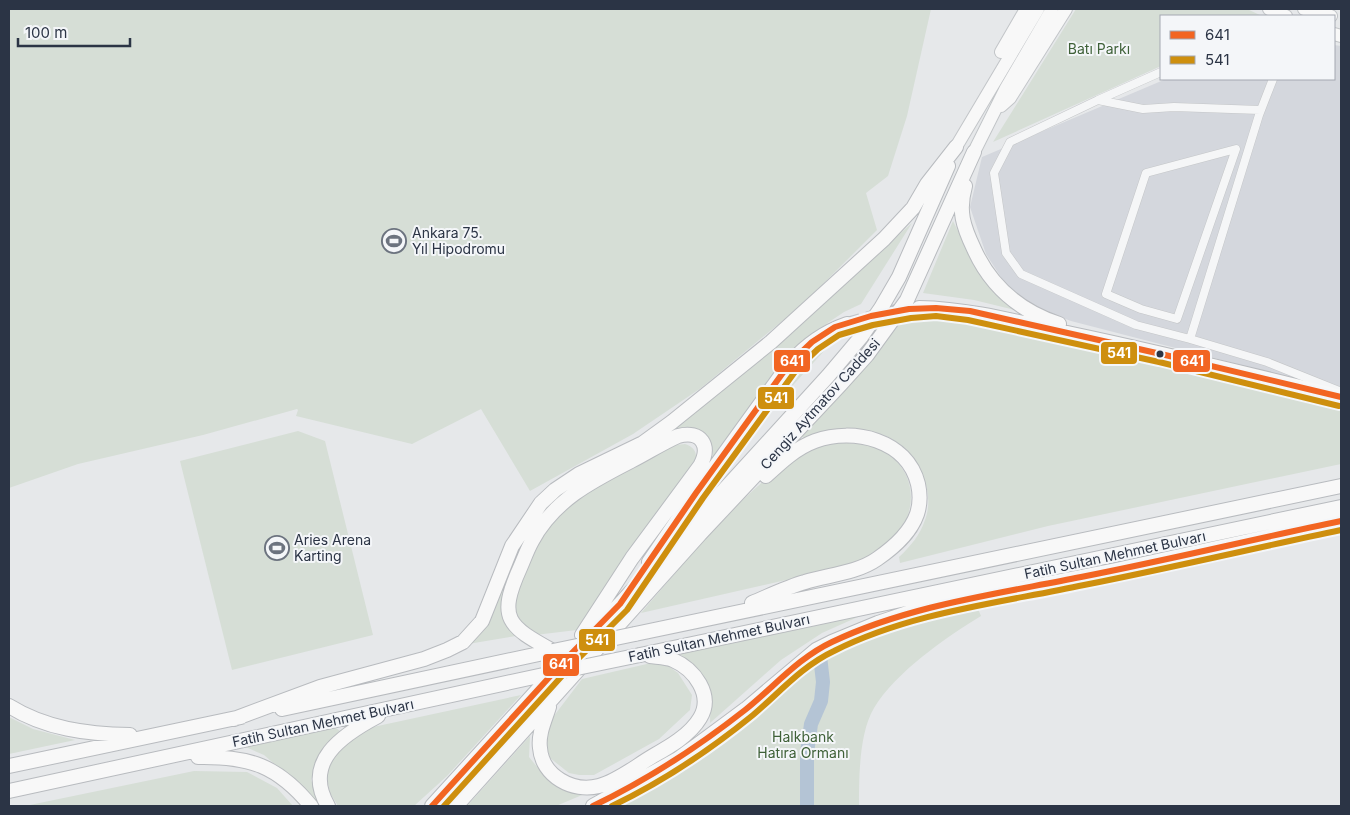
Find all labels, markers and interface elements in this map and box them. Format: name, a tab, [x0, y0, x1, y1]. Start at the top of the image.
scale bar	[18, 15, 130, 47]
legend	[1160, 15, 1335, 80]
text: 100 m	[25, 23, 67, 42]
text: 641	[1205, 25, 1230, 44]
park label: Batı Parkı	[1068, 40, 1130, 57]
text: 541	[1205, 50, 1230, 69]
place label: Ankara 75. Yıl Hipodromu	[412, 224, 505, 257]
sports icon: Ankara 75. Yıl Hipodromu	[381, 228, 407, 254]
street label: Cengiz Aytmatov Caddesi	[756, 335, 883, 473]
line badge: 541	[1100, 341, 1138, 365]
text: 541	[1107, 344, 1131, 361]
line badge: 641	[773, 349, 811, 373]
unlabelled marker	[1155, 349, 1165, 359]
line badge: 641	[1172, 349, 1211, 373]
text: 641	[780, 352, 804, 369]
text: 641	[1180, 352, 1204, 369]
line badge: 541	[757, 386, 795, 410]
text: 541	[764, 389, 788, 406]
street label: Fatih Sultan Mehmet Bulvarı	[1023, 527, 1207, 582]
place label: Aries Arena Karting	[294, 531, 371, 564]
sports icon: Aries Arena Karting	[264, 535, 290, 561]
street label: Fatih Sultan Mehmet Bulvarı	[627, 610, 811, 665]
line badge: 541	[578, 628, 616, 652]
text: 541	[585, 631, 609, 648]
line badge: 641	[542, 653, 580, 677]
text: 641	[549, 655, 573, 672]
street label: Fatih Sultan Mehmet Bulvarı	[231, 695, 415, 750]
park label: Halkbank Hatıra Ormanı	[757, 728, 849, 761]

